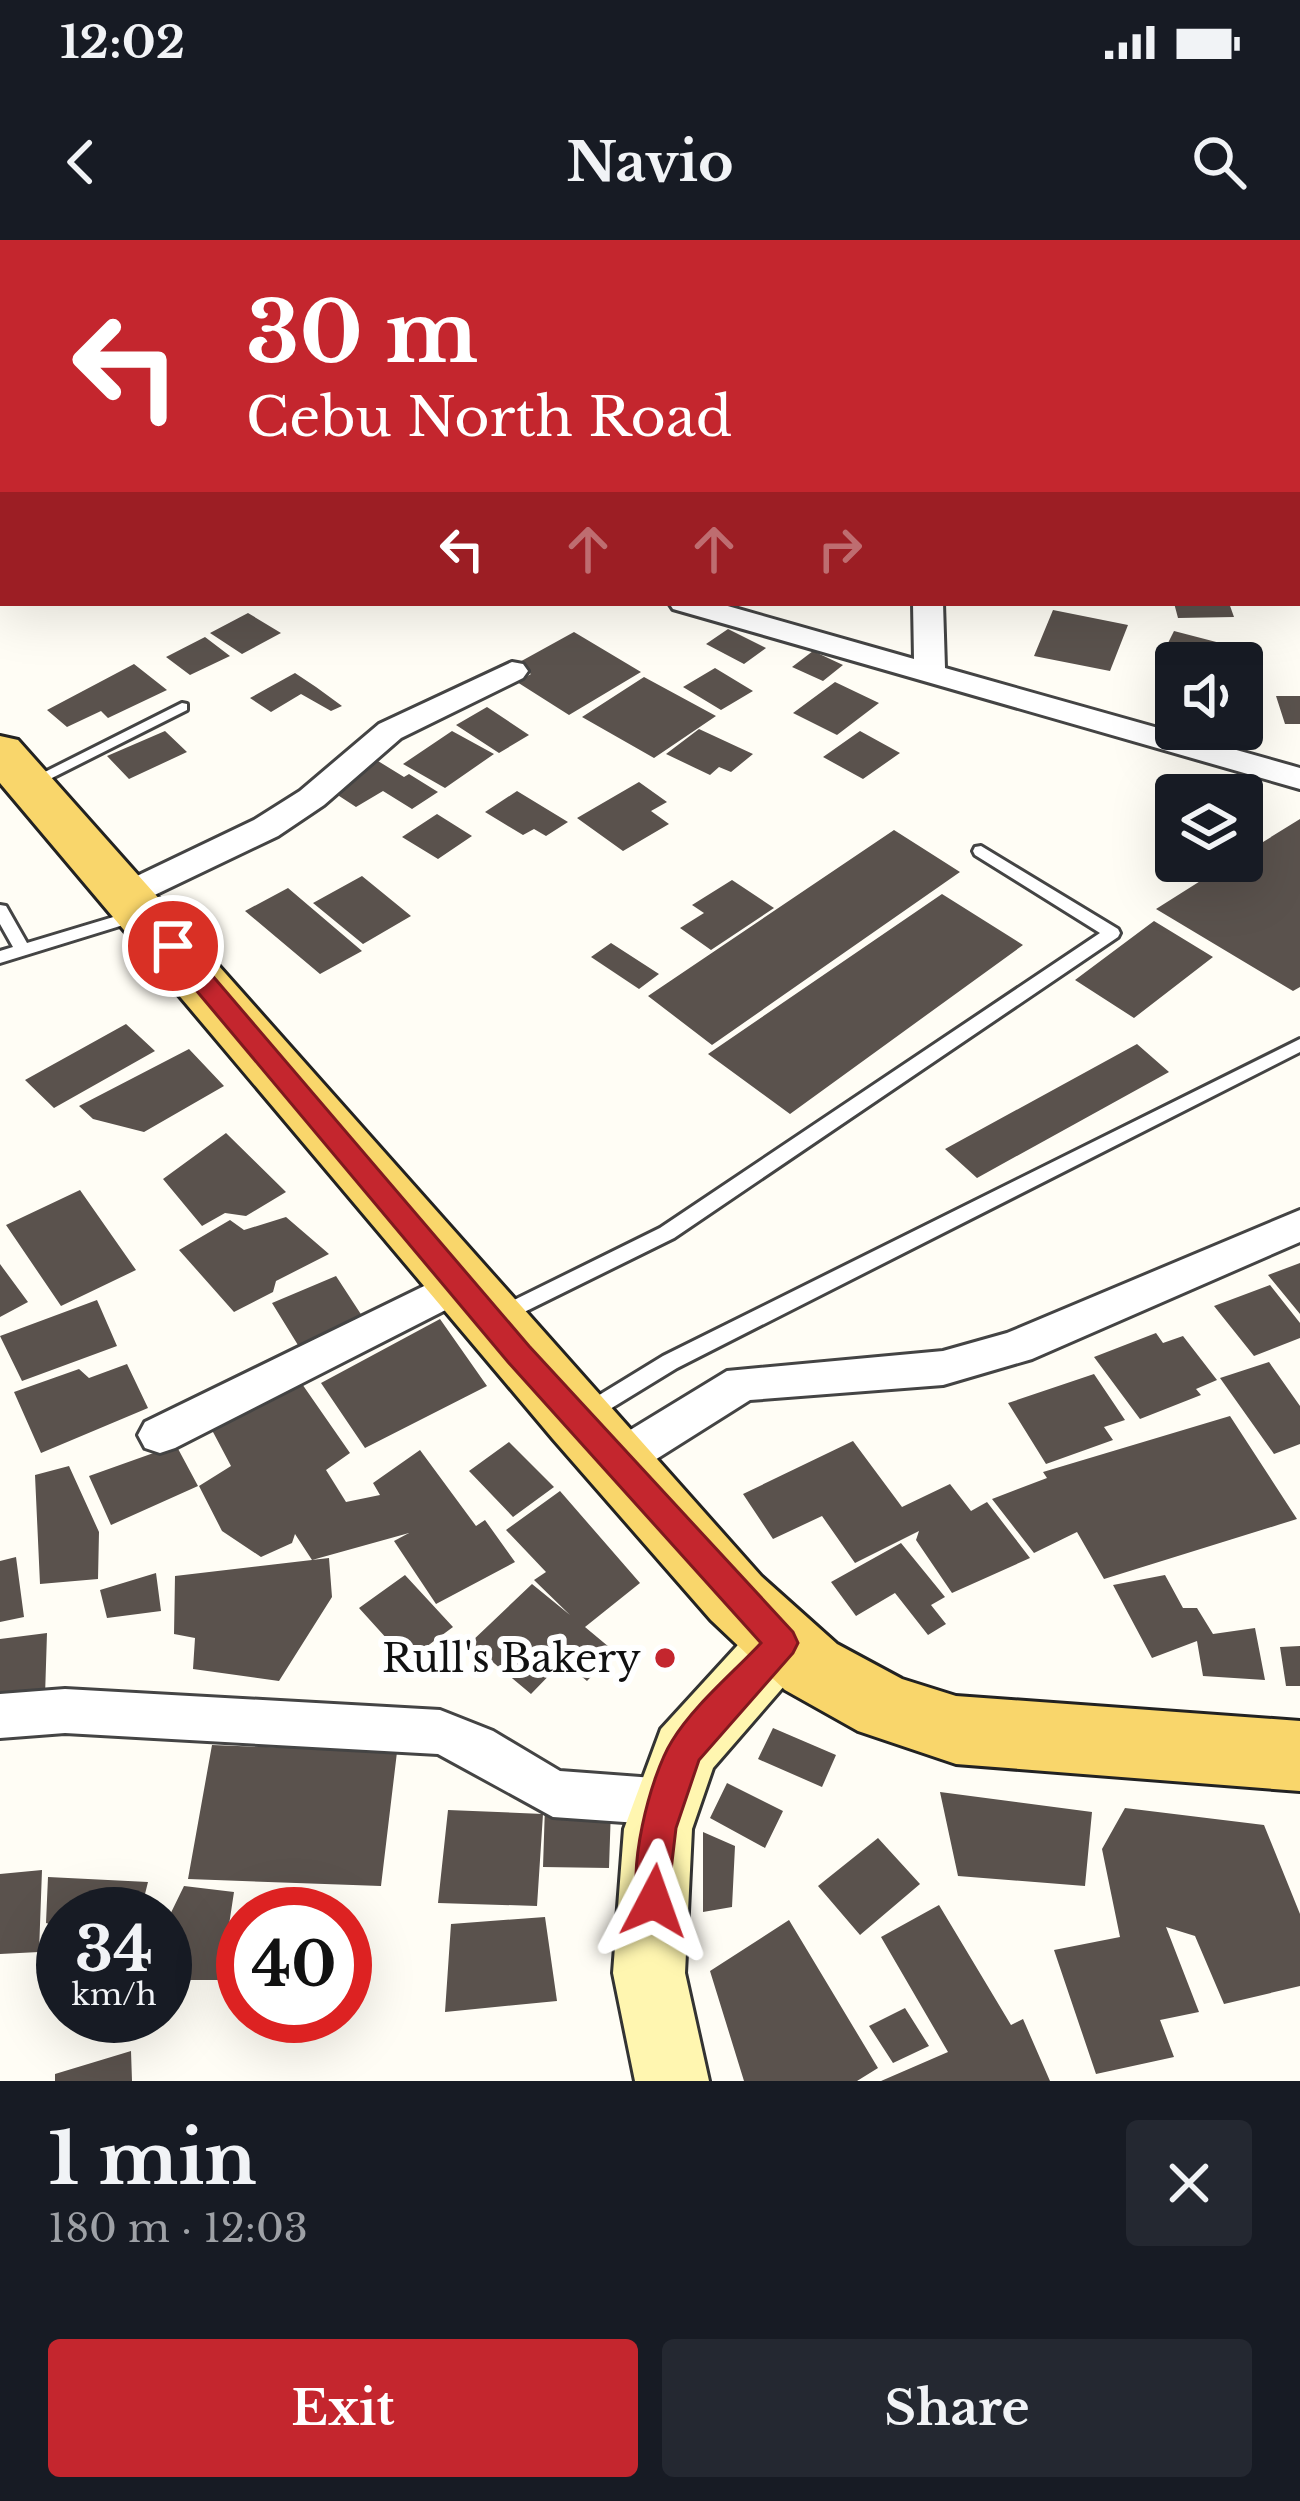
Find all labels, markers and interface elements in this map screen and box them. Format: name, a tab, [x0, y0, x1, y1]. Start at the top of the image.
text: 12:02	[60, 14, 185, 70]
icon: back	[48, 129, 114, 195]
text: Navio	[566, 129, 734, 196]
icon: search	[1186, 129, 1252, 195]
text: 30 m	[246, 281, 478, 385]
icon: left	[48, 288, 204, 444]
text: Cebu North Road	[246, 384, 732, 451]
icon: left	[429, 516, 495, 582]
icon: ahead	[555, 516, 621, 582]
icon: ahead	[681, 516, 747, 582]
icon: right	[807, 516, 873, 582]
map controls	[1155, 642, 1263, 882]
button: sound	[1155, 642, 1263, 750]
button: layers	[1155, 774, 1263, 882]
pin	[122, 895, 224, 997]
icon: arrive	[140, 913, 206, 979]
place label: Rull's Bakery	[382, 1634, 641, 1683]
marker: Rull's Bakery	[652, 1645, 678, 1671]
position arrow	[591, 1838, 717, 1964]
speed limit sign: 40	[216, 1887, 372, 2043]
text: 34	[75, 1913, 153, 1987]
text: km/h	[71, 1976, 157, 2013]
text: 1 min	[48, 2114, 257, 2203]
button: close	[1126, 2120, 1252, 2246]
text: 180 m · 12:03	[48, 2204, 308, 2253]
button: Exit	[48, 2339, 638, 2477]
button: Share	[662, 2339, 1252, 2477]

